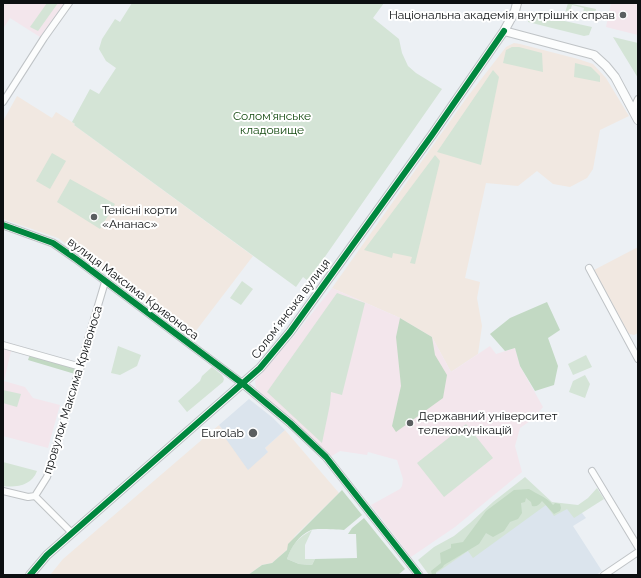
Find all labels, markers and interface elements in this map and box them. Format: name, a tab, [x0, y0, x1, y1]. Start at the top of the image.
place label: Національна академія внутрішніх справ	[389, 8, 615, 22]
marker: Національна академія внутрішніх справ	[618, 10, 628, 20]
park label: Солом'янське кладовище	[233, 109, 311, 137]
place label: Тенісні корти «Ананас»	[102, 203, 177, 231]
marker: Тенісні корти «Ананас»	[89, 212, 99, 222]
street label: вулиця Максима Кривоноса	[64, 235, 202, 343]
street label: Соломʼянська вулиця	[249, 256, 333, 362]
street label: провулок Максима Кривоноса	[41, 304, 105, 476]
place label: Державний університет телекомунікацій	[418, 409, 557, 437]
marker: Державний університет телекомунікацій	[405, 418, 415, 428]
place label: Eurolab	[201, 426, 244, 440]
marker: Eurolab	[247, 427, 259, 439]

